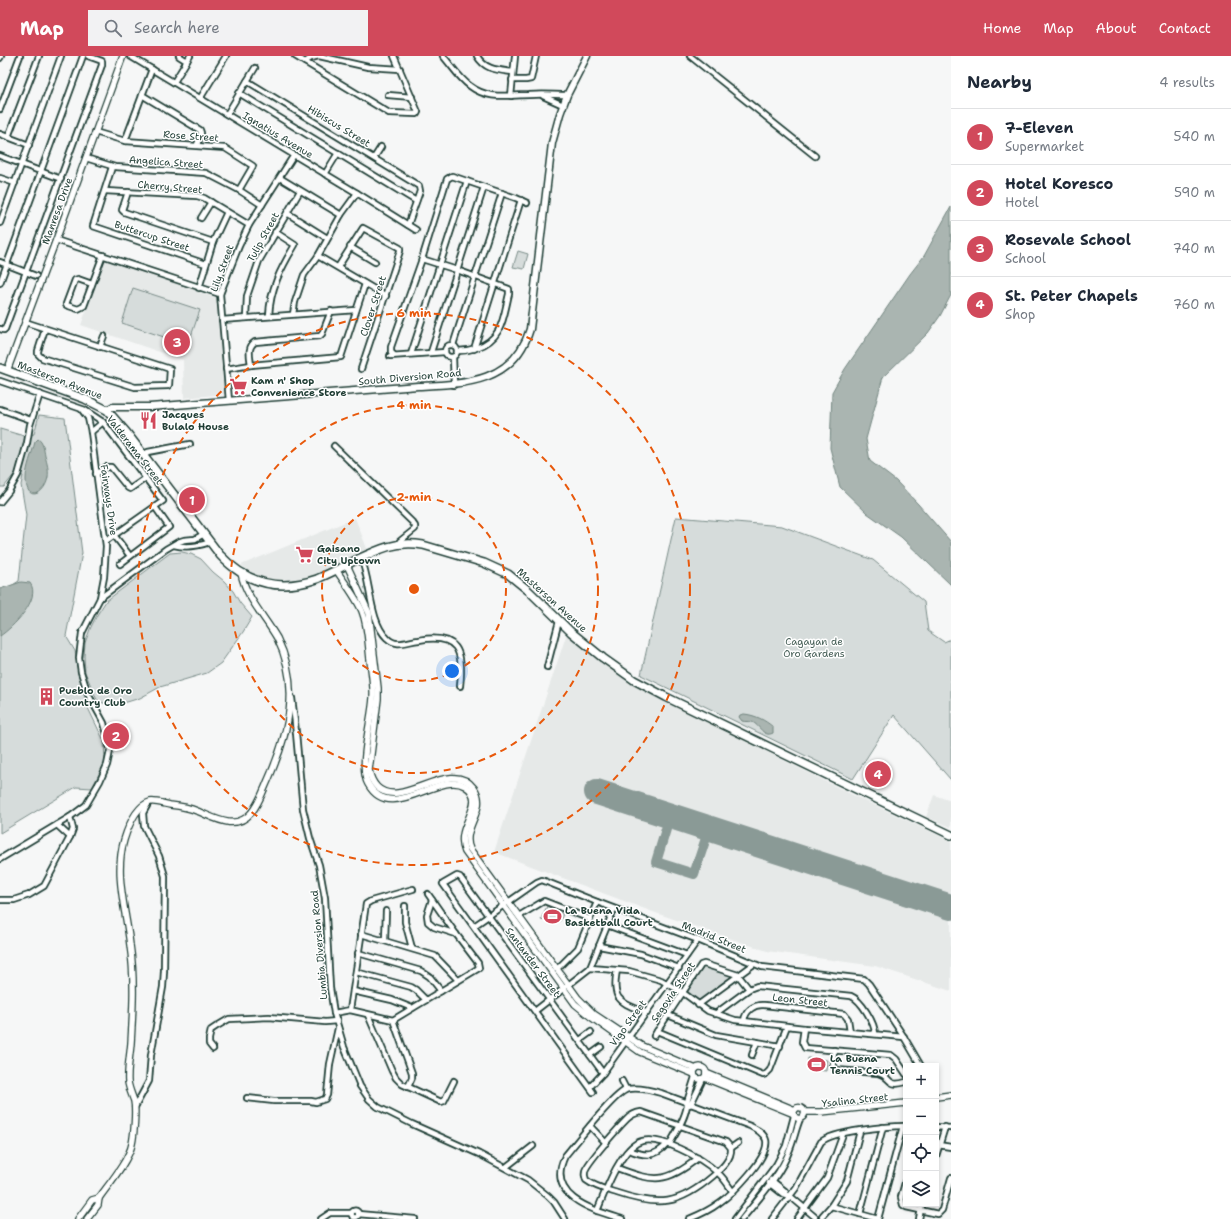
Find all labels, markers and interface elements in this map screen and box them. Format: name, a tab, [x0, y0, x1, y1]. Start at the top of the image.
search box	[88, 10, 368, 46]
text: Map	[20, 16, 64, 41]
icon: search	[102, 17, 124, 39]
text: Search here	[134, 18, 220, 38]
text: Home	[983, 19, 1022, 37]
text: Map	[1044, 19, 1074, 37]
text: About	[1096, 19, 1137, 37]
text: Contact	[1159, 19, 1211, 37]
text: Nearby	[967, 71, 1032, 93]
text: 4 results	[1159, 74, 1215, 91]
street label: Hibiscus Street	[305, 102, 373, 150]
street label: Ignatius Avenue	[241, 109, 316, 161]
text: 7-Eleven	[1005, 118, 1074, 138]
street label: Rose Street	[163, 128, 219, 144]
text: 1	[977, 128, 983, 145]
text: 540 m	[1174, 128, 1215, 145]
text: Supermarket	[1005, 138, 1084, 155]
street label: Angelica Street	[128, 153, 204, 171]
text: Hotel Koresco	[1005, 174, 1113, 194]
street label: Manresa Drive	[39, 175, 75, 246]
street label: Cherry Street	[137, 178, 203, 196]
text: 2	[975, 184, 985, 201]
text: 590 m	[1174, 184, 1215, 201]
text: Hotel	[1005, 194, 1039, 211]
street label: Tulip Street	[244, 210, 282, 264]
street label: Buttercup Street	[113, 218, 191, 254]
text: Rosevale School	[1005, 230, 1131, 250]
text: 3	[975, 240, 985, 257]
text: 740 m	[1173, 240, 1215, 257]
street label: Lily Street	[207, 243, 237, 293]
text: School	[1005, 250, 1046, 267]
street label: Clover Street	[357, 274, 389, 338]
text: St. Peter Chapels	[1005, 286, 1138, 306]
text: 4	[975, 296, 985, 313]
text: 760 m	[1173, 296, 1215, 313]
text: 6 min	[397, 305, 432, 321]
text: Shop	[1005, 306, 1035, 323]
pin: 3	[164, 327, 190, 357]
street label: Masterson Avenue	[16, 358, 105, 402]
street label: South Diversion Road	[358, 366, 463, 388]
place label: Kam n' Shop Convenience Store	[251, 374, 346, 399]
supermarket icon: Kam n' Shop Convenience Store	[228, 376, 248, 396]
text: 4 min	[397, 397, 432, 413]
place label: Jacques Bulalo House	[162, 408, 229, 433]
restaurant icon: Jacques Bulalo House	[139, 410, 159, 430]
street label: Valderama Street	[104, 413, 166, 487]
street label: Fairways Drive	[98, 464, 120, 537]
pin: 1	[179, 485, 205, 515]
text: 2 min	[397, 489, 432, 505]
place label: Gaisano City Uptown	[317, 542, 381, 567]
supermarket icon: Gaisano City Uptown	[294, 544, 314, 564]
street label: Masterson Avenue	[514, 565, 590, 635]
centre of rings	[407, 582, 421, 596]
park label: Cagayan de Oro Gardens	[783, 635, 845, 660]
your location	[442, 661, 462, 681]
place label: Pueblo de Oro Country Club	[59, 684, 133, 709]
building icon: Pueblo de Oro Country Club	[36, 686, 56, 706]
pin: 2	[103, 721, 129, 751]
pin: 4	[865, 759, 891, 789]
street label: Lumbia Diversion Road	[308, 889, 330, 1000]
place label: La Buena Vida Basketball Court	[565, 904, 653, 929]
sports icon: La Buena Vida Basketball Court	[542, 906, 562, 926]
street label: Madrid Street	[680, 918, 748, 956]
street label: Santander Street	[503, 925, 563, 999]
street label: Segovia Street	[648, 959, 698, 1025]
street label: Leon Street	[772, 991, 828, 1009]
street label: Vigo Street	[607, 997, 649, 1049]
place label: La Buena Tennis Court	[830, 1052, 895, 1077]
sports icon: La Buena Tennis Court	[807, 1054, 827, 1074]
map controls	[903, 1063, 939, 1207]
button: +	[903, 1063, 939, 1099]
street label: Ysalina Street	[821, 1090, 889, 1110]
button: −	[903, 1099, 939, 1135]
button: locate	[903, 1135, 939, 1171]
button: layers	[903, 1171, 939, 1207]

